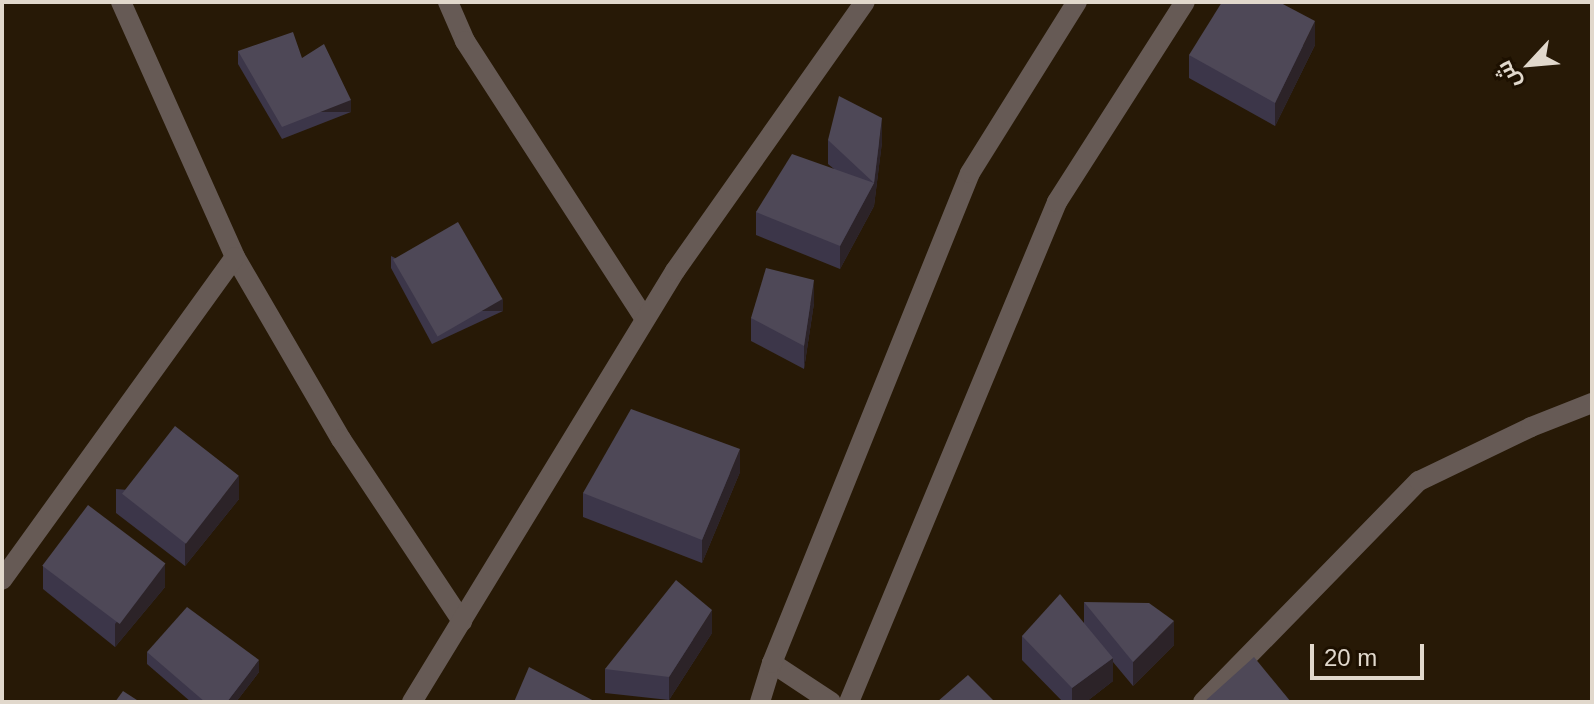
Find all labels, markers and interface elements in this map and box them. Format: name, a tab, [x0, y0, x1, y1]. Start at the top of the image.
north arrow	[1490, 24, 1570, 104]
text: ش	[1491, 57, 1525, 93]
scale bar	[1314, 628, 1428, 678]
text: 20 m	[1324, 644, 1377, 671]

